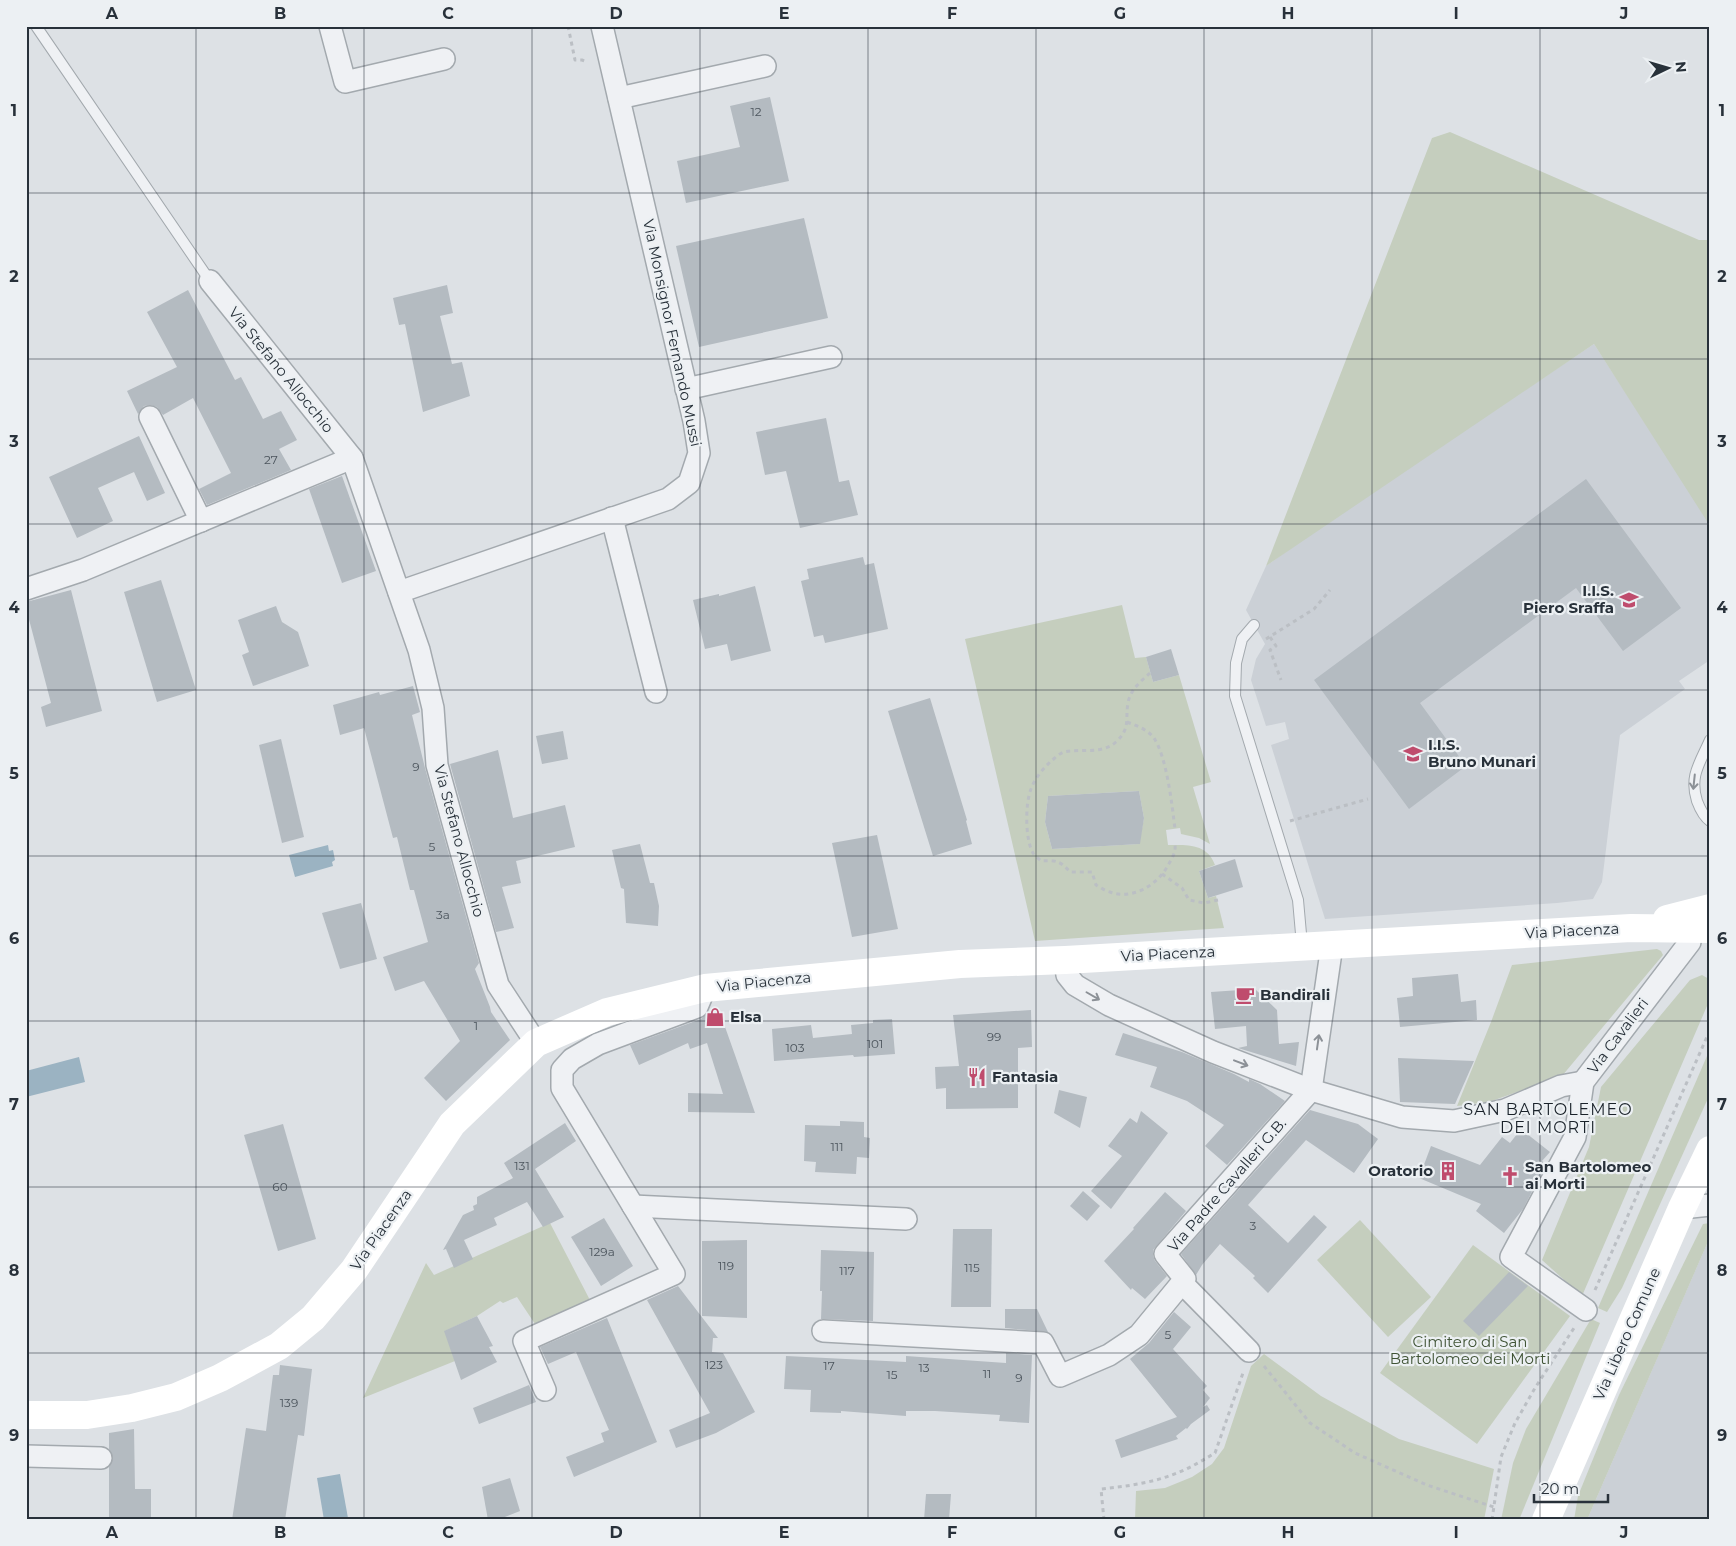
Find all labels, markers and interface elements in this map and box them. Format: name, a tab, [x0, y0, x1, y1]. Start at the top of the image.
text: A	[105, 4, 119, 23]
text: B	[274, 4, 286, 23]
text: C	[442, 4, 454, 23]
text: D	[609, 4, 623, 23]
text: E	[779, 4, 789, 23]
text: F	[947, 4, 957, 23]
text: G	[1114, 4, 1126, 23]
text: H	[1282, 4, 1294, 23]
text: I	[1453, 4, 1459, 23]
text: J	[1619, 4, 1628, 23]
north arrow	[1644, 42, 1694, 92]
text: N	[1671, 60, 1690, 73]
text: 1	[11, 101, 17, 120]
text: 1	[1719, 101, 1725, 120]
house number: 12	[750, 104, 762, 119]
street label: Via Monsignor Fernando Mussi	[639, 217, 706, 448]
text: 2	[9, 267, 19, 286]
text: 2	[1717, 267, 1727, 286]
street label: Via Stefano Allocchio	[225, 303, 338, 437]
text: 3	[8, 432, 19, 451]
text: 3	[1716, 432, 1727, 451]
house number: 27	[264, 452, 278, 467]
place label: I.I.S. Piero Sraffa	[1523, 581, 1614, 617]
school or university icon: I.I.S. Piero Sraffa	[1618, 589, 1640, 611]
text: 4	[8, 598, 20, 617]
text: 4	[1716, 598, 1728, 617]
place label: I.I.S. Bruno Munari	[1428, 735, 1536, 771]
school or university icon: I.I.S. Bruno Munari	[1402, 743, 1424, 765]
house number: 9	[412, 759, 420, 774]
street label: Via Stefano Allocchio	[430, 763, 489, 919]
text: 5	[9, 764, 19, 783]
text: 5	[1717, 764, 1727, 783]
one-way arrow	[1690, 773, 1699, 789]
house number: 5	[429, 839, 436, 854]
house number: 3a	[436, 907, 450, 922]
street label: Via Piacenza	[1524, 919, 1620, 942]
text: 6	[9, 929, 19, 948]
text: 6	[1717, 929, 1727, 948]
street label: Via Piacenza	[1120, 942, 1216, 965]
street label: Via Piacenza	[716, 967, 812, 996]
cafe icon: Bandirali	[1234, 984, 1256, 1006]
place label: Bandirali	[1260, 985, 1330, 1004]
one-way arrow	[1086, 991, 1101, 1001]
street label: Via Cavalieri	[1583, 994, 1652, 1077]
shop icon: Elsa	[704, 1006, 726, 1028]
place label: Elsa	[730, 1007, 762, 1026]
house number: 1	[474, 1018, 478, 1033]
house number: 99	[987, 1029, 1001, 1044]
one-way arrow	[1313, 1034, 1323, 1050]
house number: 101	[867, 1036, 883, 1051]
house number: 103	[786, 1040, 805, 1055]
one-way arrow	[1233, 1059, 1248, 1068]
restaurant icon: Fantasia	[966, 1066, 988, 1088]
place label: Fantasia	[992, 1067, 1058, 1086]
text: 7	[9, 1095, 19, 1114]
text: 7	[1717, 1095, 1727, 1114]
district label: SAN BARTOLEMEO DEI MORTI	[1463, 1100, 1633, 1137]
street label: Via Padre Cavalleri G.B.	[1163, 1114, 1290, 1256]
house number: 111	[831, 1139, 844, 1154]
place label: San Bartolomeo ai Morti	[1525, 1157, 1652, 1193]
house number: 131	[514, 1158, 530, 1173]
building icon: Oratorio	[1437, 1160, 1459, 1182]
place label: Oratorio	[1368, 1161, 1433, 1180]
church icon: San Bartolomeo ai Morti	[1499, 1165, 1521, 1187]
house number: 60	[272, 1179, 288, 1194]
street label: Via Piacenza	[346, 1185, 416, 1274]
house number: 3	[1250, 1218, 1257, 1233]
house number: 129a	[589, 1244, 615, 1259]
house number: 119	[718, 1258, 734, 1273]
house number: 115	[964, 1260, 980, 1275]
text: 8	[9, 1261, 19, 1280]
text: 8	[1717, 1261, 1727, 1280]
house number: 117	[839, 1263, 855, 1278]
street label: Via Libero Comune	[1589, 1265, 1664, 1403]
house number: 5	[1165, 1327, 1172, 1342]
park label: Cimitero di San Bartolomeo dei Morti	[1390, 1332, 1550, 1368]
house number: 123	[705, 1357, 723, 1372]
house number: 17	[823, 1358, 835, 1373]
house number: 13	[918, 1360, 930, 1375]
house number: 11	[983, 1366, 991, 1381]
house number: 15	[886, 1367, 898, 1382]
house number: 9	[1015, 1370, 1023, 1385]
house number: 139	[280, 1395, 298, 1410]
text: 9	[9, 1426, 19, 1445]
text: 9	[1717, 1426, 1727, 1445]
scale bar	[1534, 1471, 1607, 1503]
text: 20 m	[1541, 1479, 1579, 1498]
text: A	[105, 1523, 119, 1542]
text: B	[274, 1523, 286, 1542]
text: C	[442, 1523, 454, 1542]
text: D	[609, 1523, 623, 1542]
text: E	[779, 1523, 789, 1542]
text: F	[947, 1523, 957, 1542]
text: G	[1114, 1523, 1126, 1542]
text: H	[1282, 1523, 1294, 1542]
text: I	[1453, 1523, 1459, 1542]
text: J	[1619, 1523, 1628, 1542]

